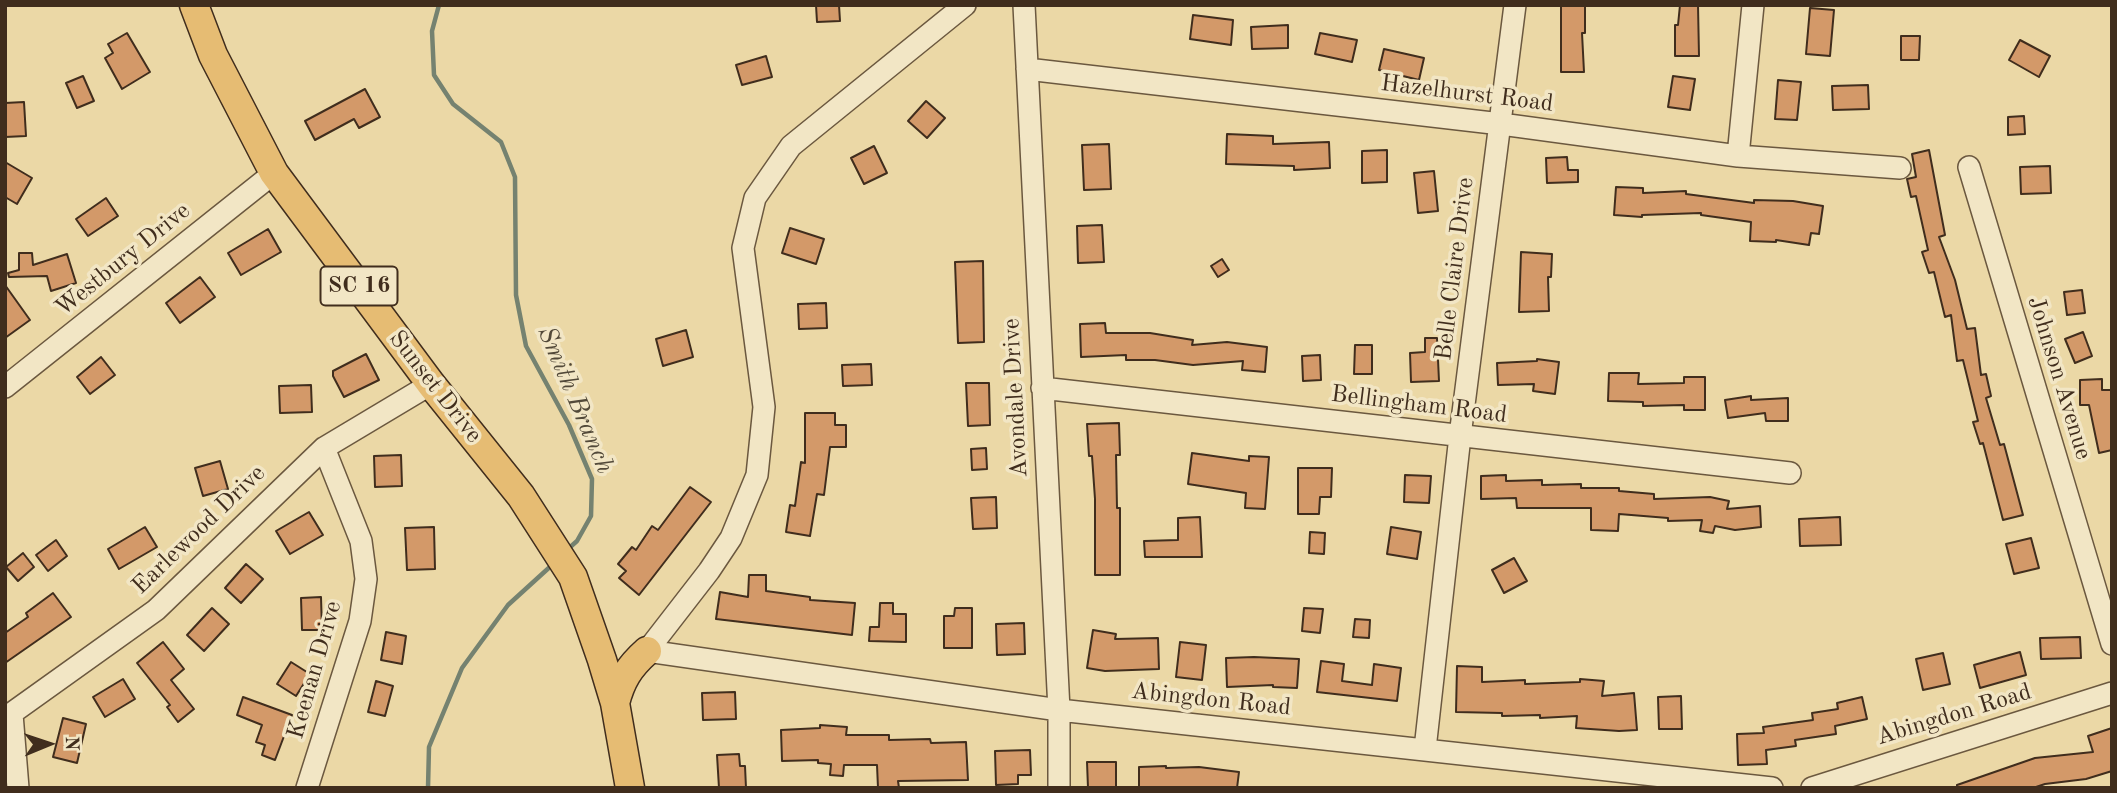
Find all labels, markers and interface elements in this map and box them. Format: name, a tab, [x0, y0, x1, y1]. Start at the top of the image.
street label: Hazelhurst Road	[1379, 69, 1555, 119]
street label: Belle Claire Drive	[1429, 176, 1481, 362]
street label: Westbury Drive	[50, 197, 196, 323]
road number: SC 16	[320, 266, 398, 306]
street label: Johnson Avenue	[2021, 293, 2097, 463]
street label: Avondale Drive	[997, 318, 1035, 478]
water label: Smith Branch	[530, 322, 620, 478]
street label: Sunset Drive	[382, 325, 488, 449]
street label: Bellingham Road	[1329, 380, 1509, 430]
street label: Earlewood Drive	[126, 459, 272, 601]
street label: Keenan Drive	[282, 598, 348, 742]
street label: Abingdon Road	[1130, 677, 1292, 723]
street label: Abingdon Road	[1873, 678, 2035, 752]
north arrow	[14, 709, 84, 779]
text: N	[61, 736, 80, 751]

